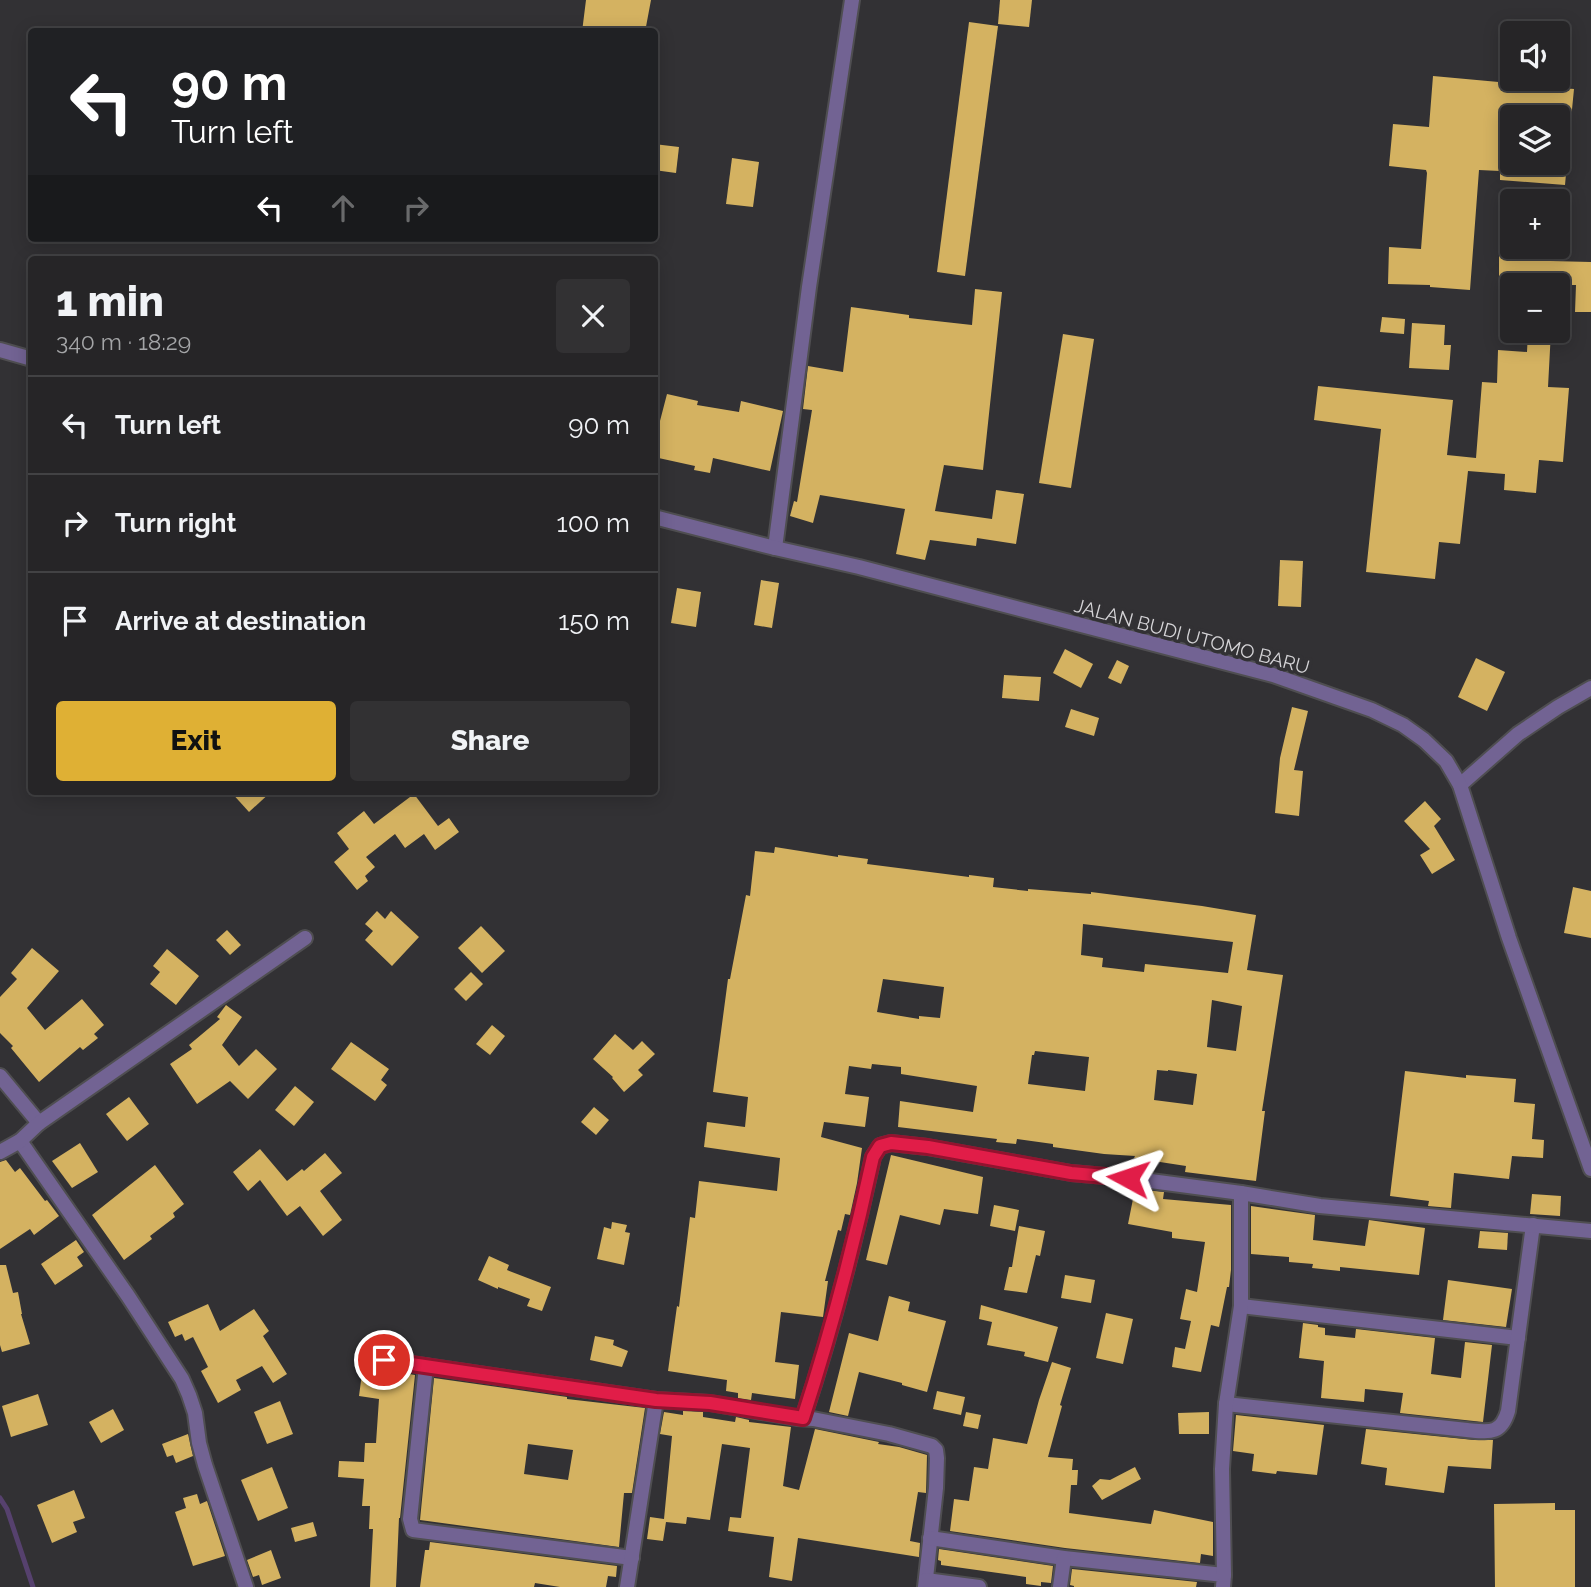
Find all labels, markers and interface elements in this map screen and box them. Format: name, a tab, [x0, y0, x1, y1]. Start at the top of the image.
map controls	[1500, 21, 1570, 343]
button: sound	[1500, 21, 1570, 91]
text: 90 m	[171, 54, 287, 111]
icon: left	[56, 56, 147, 147]
button: layers	[1500, 105, 1570, 175]
text: Turn left	[171, 113, 293, 150]
icon: left	[251, 189, 289, 227]
icon: ahead	[324, 189, 362, 227]
icon: right	[397, 189, 435, 227]
button: +	[1500, 189, 1570, 259]
button: −	[1500, 273, 1570, 343]
text: 1 min	[56, 277, 164, 326]
button: close	[556, 279, 630, 353]
text: 340 m · 18:29	[56, 328, 191, 355]
icon: left	[56, 406, 94, 444]
text: Turn left	[115, 410, 221, 440]
text: 90 m	[568, 410, 630, 440]
icon: right	[56, 504, 94, 542]
text: Turn right	[115, 508, 236, 538]
text: 100 m	[557, 508, 630, 538]
street label: JALAN BUDI UTOMO BARU	[1072, 594, 1312, 678]
icon: arrive	[56, 602, 94, 640]
text: Arrive at destination	[115, 606, 366, 636]
text: 150 m	[558, 606, 630, 636]
button: Exit	[56, 701, 336, 781]
button: Share	[350, 701, 630, 781]
position arrow	[1091, 1141, 1165, 1215]
pin	[354, 1330, 414, 1390]
icon: arrive	[365, 1341, 403, 1379]

